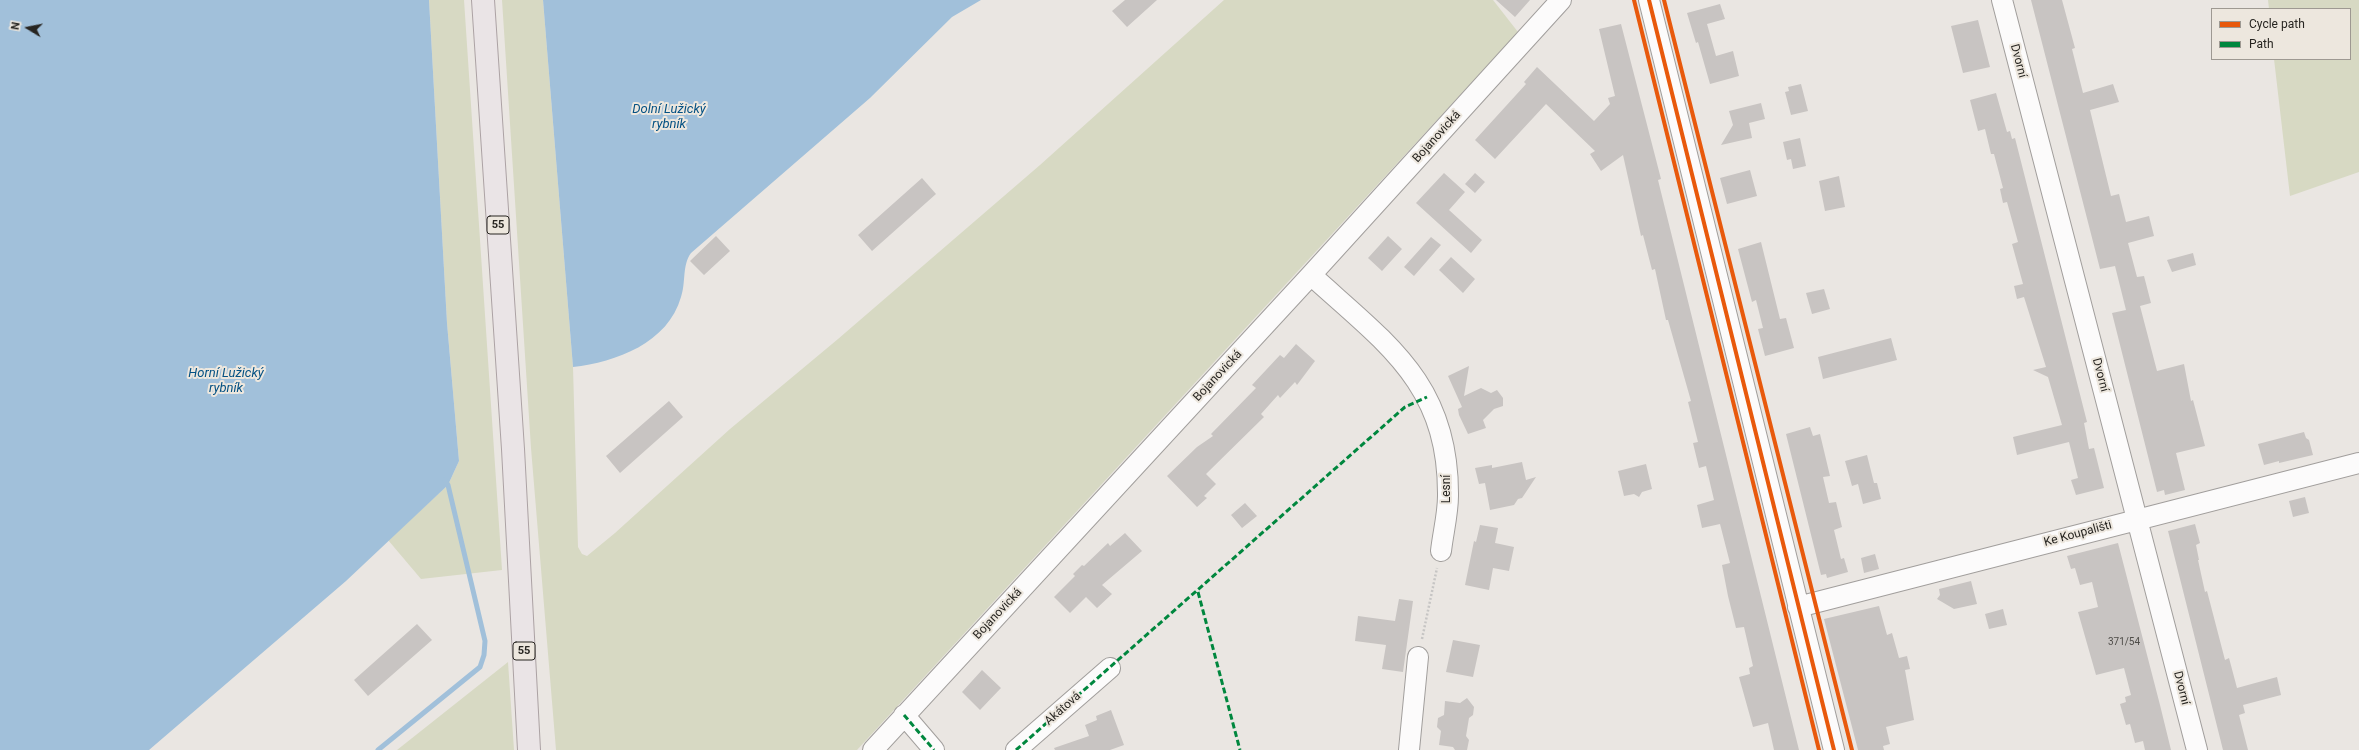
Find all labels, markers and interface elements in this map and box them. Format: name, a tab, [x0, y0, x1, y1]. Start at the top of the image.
north arrow	[8, 8, 48, 48]
legend	[2211, 8, 2351, 60]
text: Cycle path	[2249, 17, 2305, 31]
text: N	[9, 21, 23, 31]
text: Path	[2249, 37, 2274, 51]
street label: Dvorní	[2007, 43, 2029, 79]
water label: Dolní Lužický rybník	[632, 102, 706, 133]
street label: Bojanovická	[1410, 108, 1464, 166]
road number: 55	[487, 216, 509, 234]
street label: Bojanovická	[1191, 347, 1245, 405]
street label: Dvorní	[2089, 357, 2111, 393]
water label: Horní Lužický rybník	[188, 366, 264, 397]
street label: Lesní	[1440, 475, 1454, 503]
street label: Ke Koupališti	[2042, 518, 2114, 550]
street label: Bojanovická	[971, 585, 1025, 643]
house number: 371/54	[2108, 636, 2140, 648]
road number: 55	[513, 642, 535, 660]
street label: Dvorní	[2170, 670, 2192, 706]
street label: Akátová	[1042, 689, 1084, 729]

